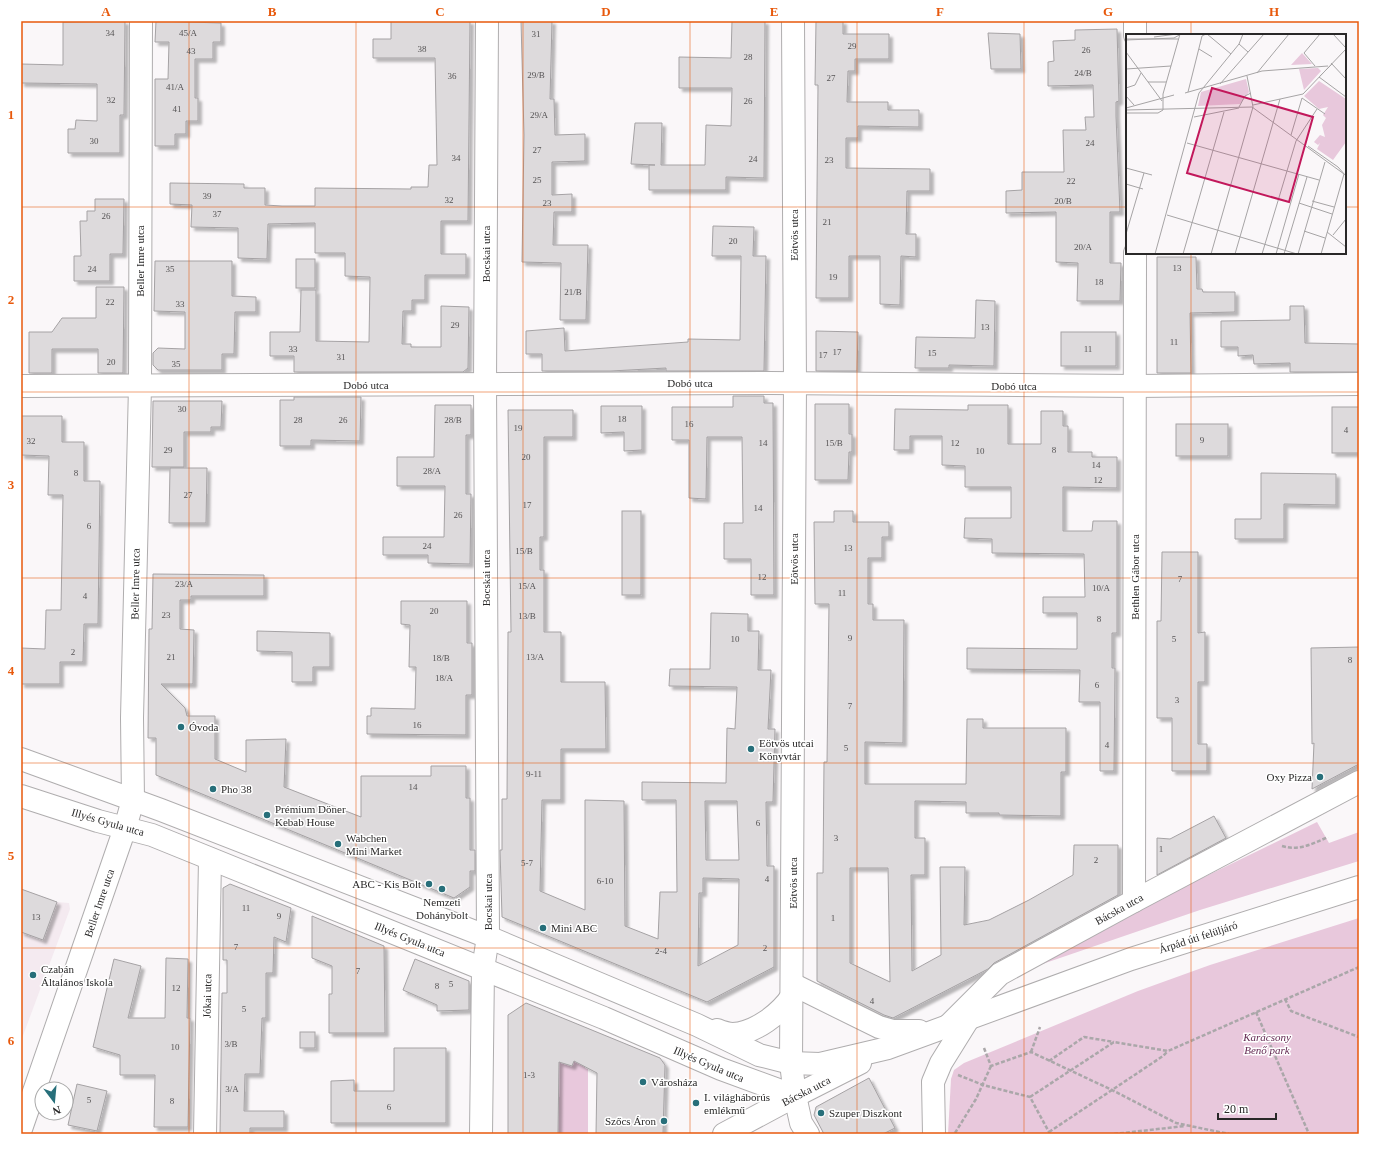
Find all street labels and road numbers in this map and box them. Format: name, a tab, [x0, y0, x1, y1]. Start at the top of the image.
street label: Eötvös utca	[788, 209, 800, 261]
street label: Beller Imre utca	[134, 225, 146, 297]
street label: Bocskai utca	[480, 226, 492, 282]
street label: Dobó utca	[667, 377, 713, 389]
street label: Dobó utca	[343, 379, 389, 391]
street label: Dobó utca	[991, 380, 1037, 392]
street label: Eötvös utca	[788, 533, 800, 585]
street label: Bethlen Gábor utca	[1129, 534, 1141, 620]
street label: Beller Imre utca	[128, 548, 142, 620]
street label: Bocskai utca	[480, 550, 492, 606]
street label: Illyés Gyula utca	[70, 806, 146, 838]
street label: Eötvös utca	[787, 857, 799, 909]
street label: Beller Imre utca	[82, 867, 116, 939]
street label: Bocskai utca	[482, 874, 494, 930]
street label: Bácska utca	[1093, 891, 1145, 927]
street label: Árpád úti felüljáró	[1157, 918, 1239, 955]
street label: Illyés Gyula utca	[373, 919, 447, 959]
street label: Jókai utca	[201, 974, 213, 1018]
street label: Illyés Gyula utca	[672, 1044, 746, 1084]
street label: Bácska utca	[780, 1074, 832, 1108]

